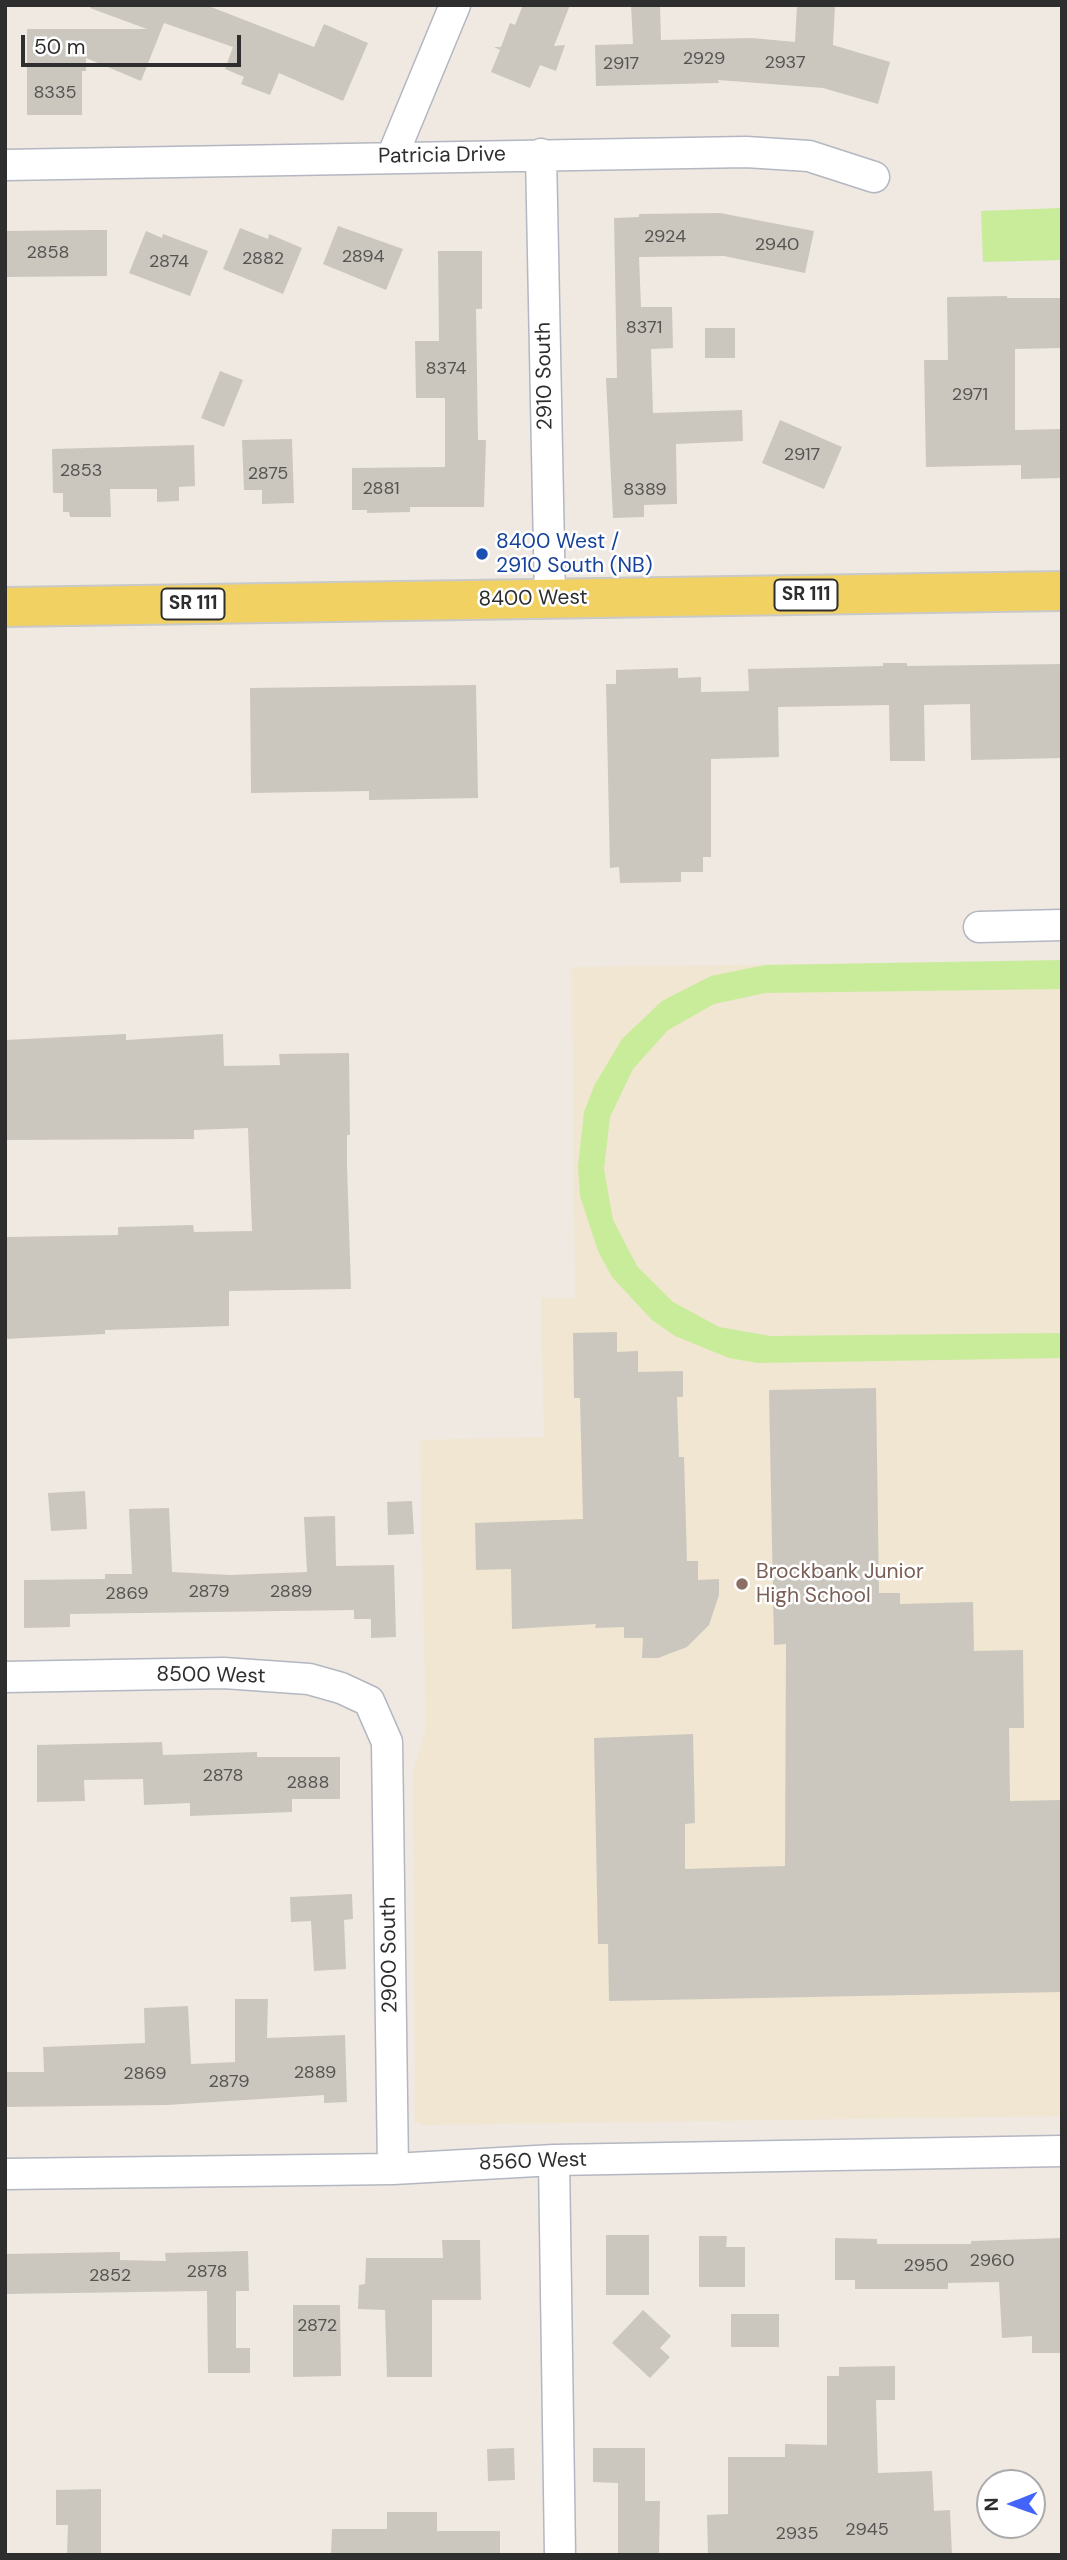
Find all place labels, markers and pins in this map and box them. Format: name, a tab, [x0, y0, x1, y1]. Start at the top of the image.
place label: 8400 West / 2910 South (NB)	[496, 529, 653, 579]
marker: 8400 West / 2910 South (NB)	[474, 546, 490, 562]
place label: Brockbank Junior High School	[756, 1559, 924, 1609]
marker: Brockbank Junior High School	[734, 1576, 750, 1592]

